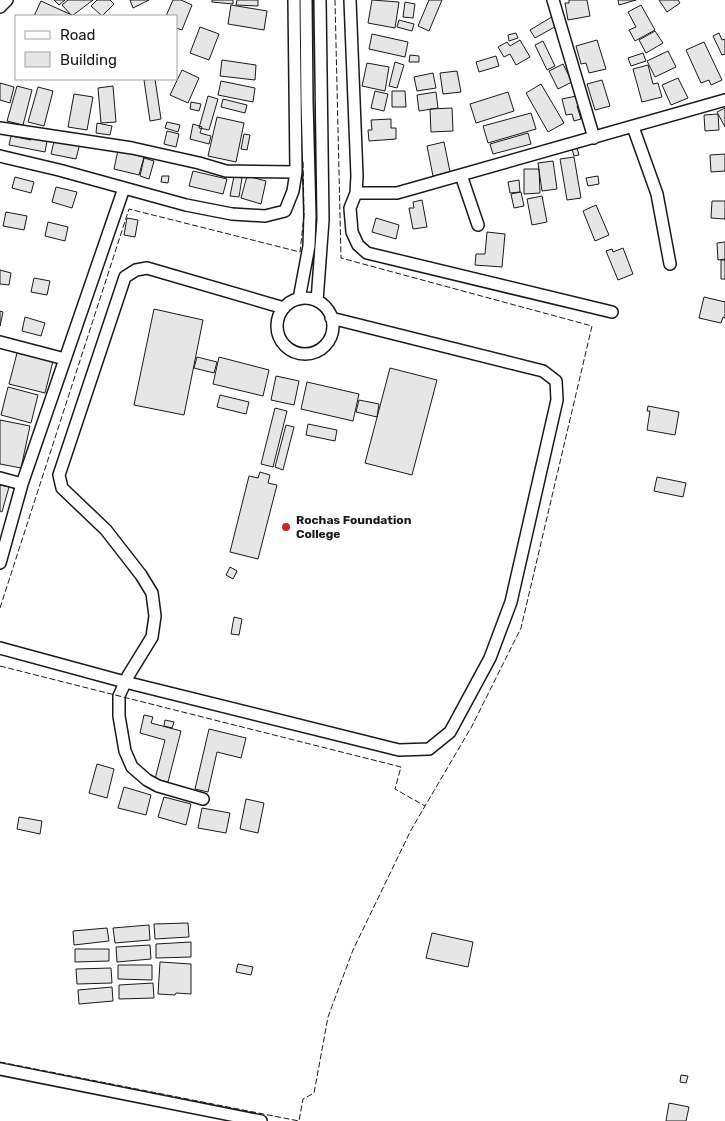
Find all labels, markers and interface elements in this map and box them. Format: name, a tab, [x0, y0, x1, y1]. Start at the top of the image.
legend	[15, 15, 178, 80]
text: Road	[60, 26, 96, 44]
text: Building	[60, 51, 117, 69]
place label: Rochas Foundation College	[296, 513, 412, 541]
marker: Rochas Foundation College	[280, 521, 292, 533]

